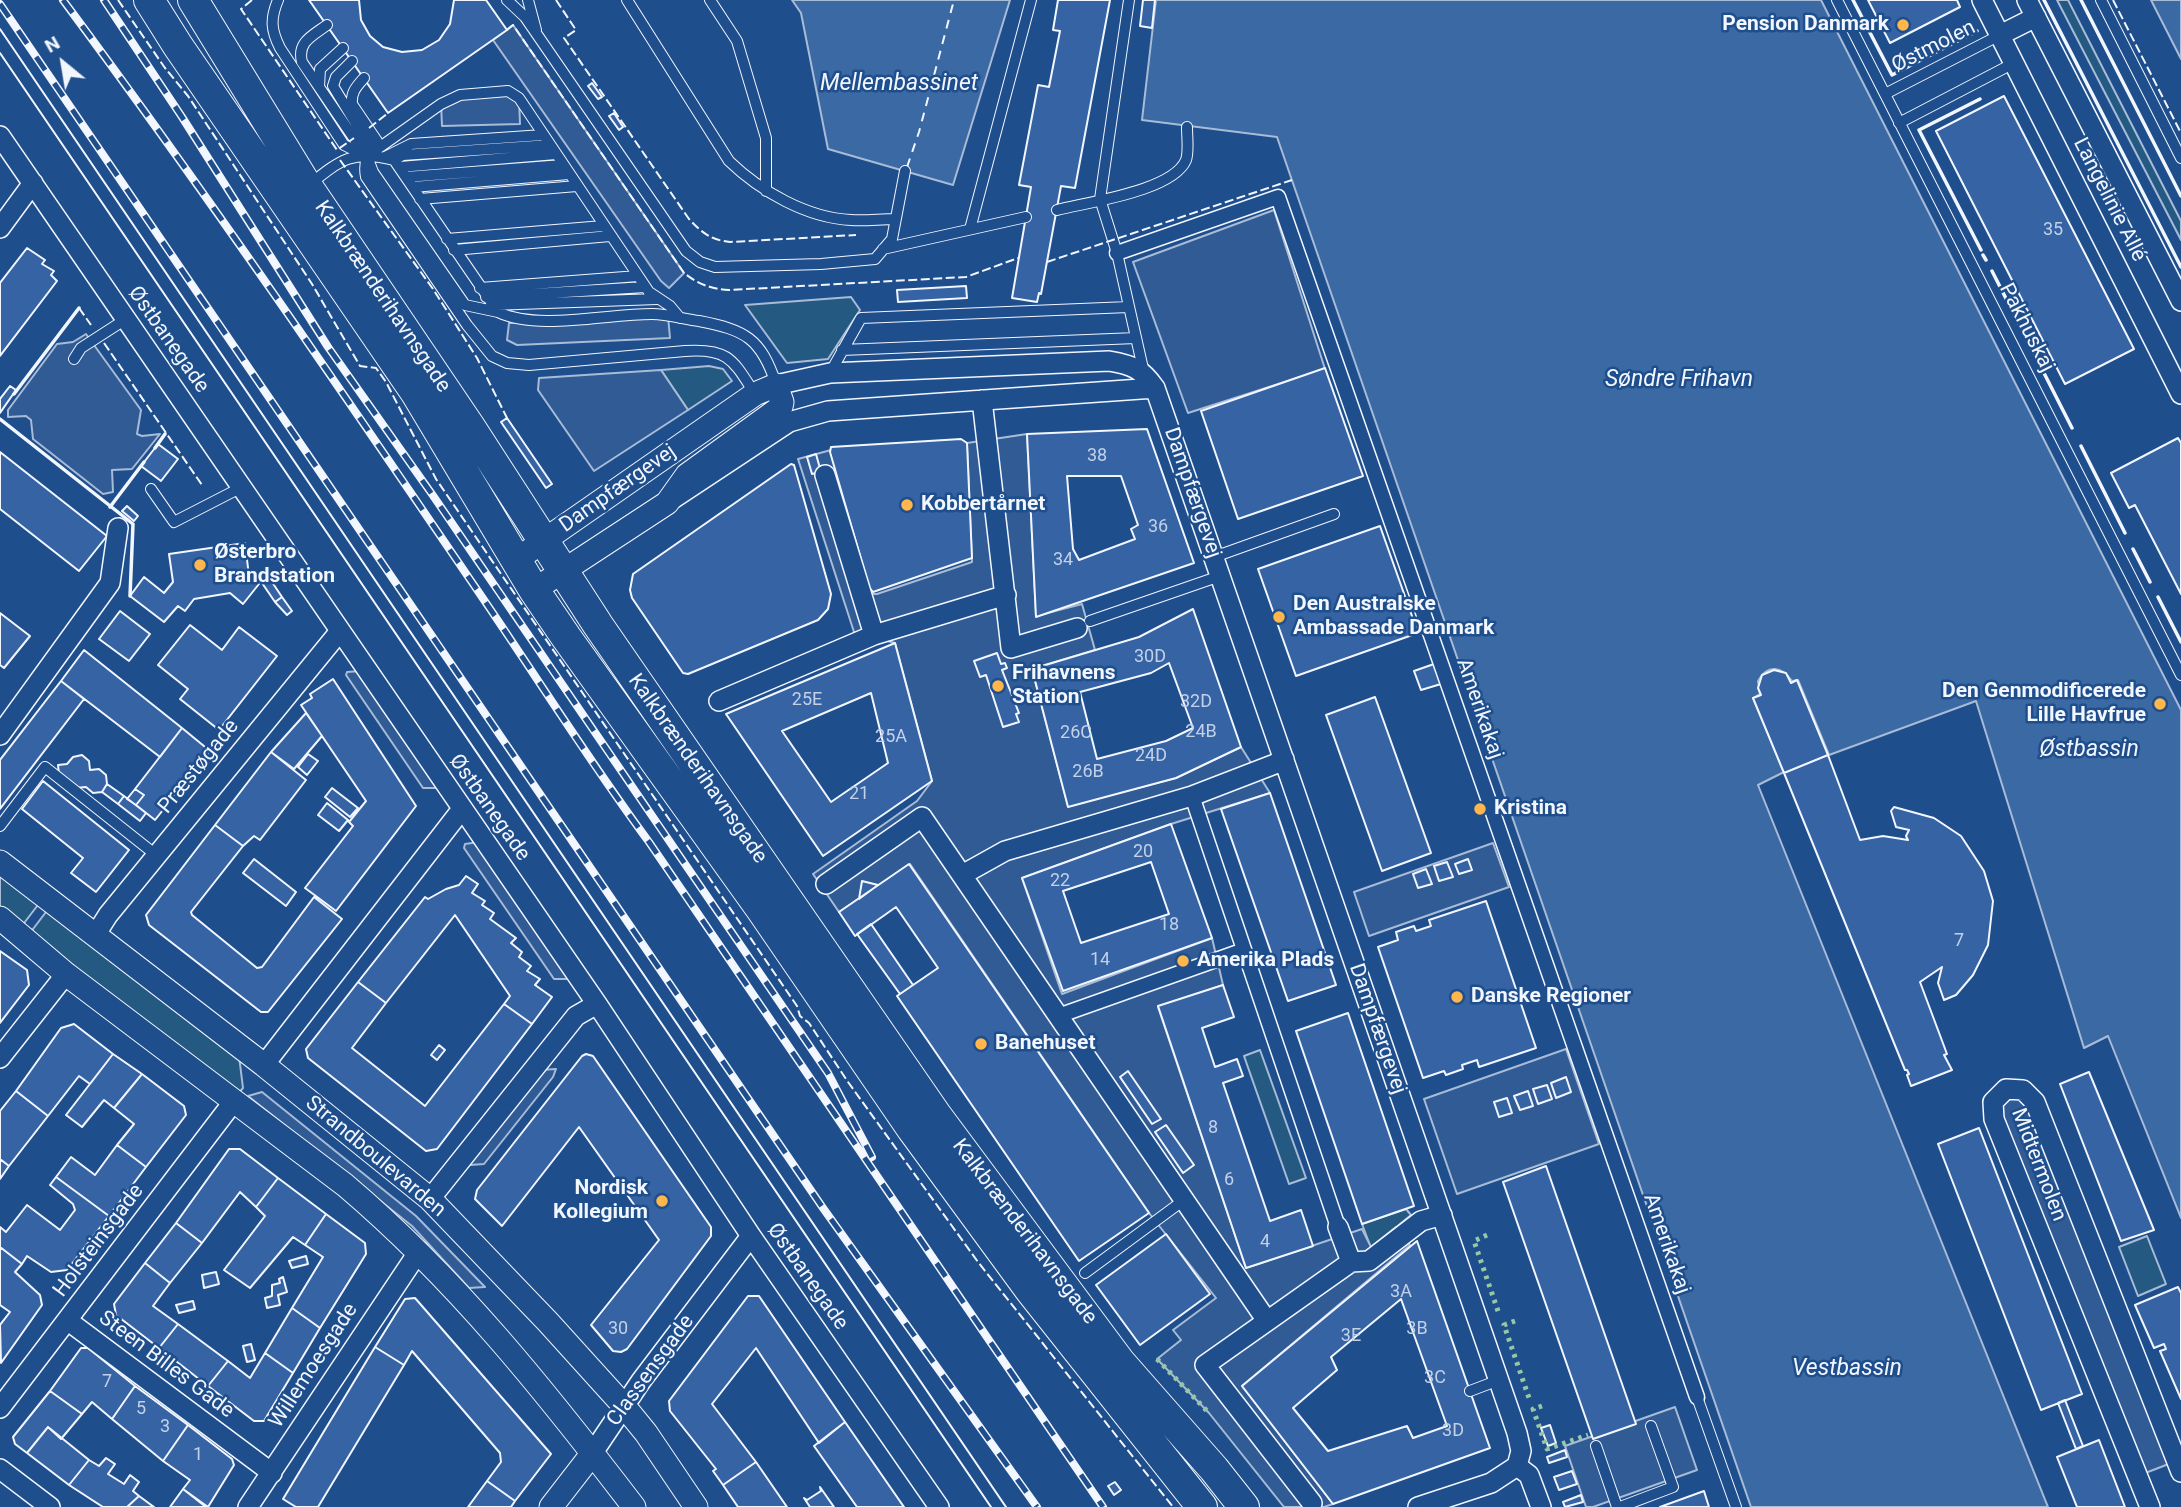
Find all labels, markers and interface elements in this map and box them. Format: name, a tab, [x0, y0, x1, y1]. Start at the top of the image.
place label: Pension Danmark	[1722, 12, 1889, 38]
street label: Østmolen	[1888, 15, 1980, 79]
marker: Pension Danmark	[1895, 17, 1911, 33]
north arrow	[28, 28, 98, 98]
text: N	[41, 31, 64, 58]
water label: Mellembassinet	[820, 70, 978, 98]
street label: Langelinie Allé	[2067, 134, 2151, 266]
street label: Kalkbrænderihavnsgade	[309, 197, 455, 397]
house number: 35	[2043, 219, 2063, 241]
street label: Pakhuskaj	[1993, 279, 2059, 377]
street label: Østbanegade	[122, 282, 214, 398]
water label: Søndre Frihavn	[1605, 366, 1753, 394]
street label: Dampfærgevej	[1158, 424, 1226, 562]
street label: Dampfærgevej	[555, 440, 681, 538]
house number: 38	[1087, 445, 1107, 467]
place label: Kobbertårnet	[921, 492, 1045, 518]
marker: Kobbertårnet	[899, 497, 915, 513]
house number: 36	[1148, 516, 1168, 538]
place label: Østerbro Brandstation	[214, 540, 335, 590]
house number: 34	[1053, 549, 1073, 571]
marker: Østerbro Brandstation	[192, 557, 208, 573]
place label: Den Australske Ambassade Danmark	[1293, 592, 1494, 642]
marker: Den Australske Ambassade Danmark	[1271, 609, 1287, 625]
house number: 30D	[1134, 646, 1166, 668]
street label: Amerikakaj	[1450, 655, 1508, 763]
place label: Frihavnens Station	[1012, 661, 1116, 711]
street label: Kalkbrænderihavnsgade	[622, 669, 772, 869]
marker: Frihavnens Station	[990, 678, 1006, 694]
place label: Den Genmodificerede Lille Havfrue	[1942, 679, 2146, 729]
house number: 25E	[792, 689, 822, 711]
house number: 32D	[1180, 691, 1212, 713]
marker: Den Genmodificerede Lille Havfrue	[2152, 696, 2168, 712]
street label: Præstøgade	[153, 715, 245, 819]
house number: 24B	[1185, 721, 1217, 743]
house number: 26C	[1060, 722, 1092, 744]
house number: 25A	[875, 726, 907, 748]
water label: Østbassin	[2039, 736, 2139, 764]
house number: 24D	[1135, 745, 1167, 767]
street label: Østbanegade	[443, 750, 535, 866]
house number: 26B	[1072, 761, 1104, 783]
house number: 21	[849, 783, 869, 805]
place label: Kristina	[1494, 796, 1567, 822]
marker: Kristina	[1472, 801, 1488, 817]
house number: 20	[1133, 841, 1153, 863]
house number: 22	[1050, 870, 1070, 892]
house number: 18	[1159, 914, 1179, 936]
house number: 7	[1954, 930, 1964, 952]
place label: Amerika Plads	[1197, 948, 1334, 974]
house number: 14	[1090, 949, 1110, 971]
marker: Amerika Plads	[1175, 953, 1191, 969]
street label: Dampfærgevej	[1343, 960, 1411, 1098]
place label: Danske Regioner	[1471, 984, 1631, 1010]
marker: Danske Regioner	[1449, 989, 1465, 1005]
place label: Banehuset	[995, 1031, 1096, 1057]
marker: Banehuset	[973, 1036, 989, 1052]
street label: Strandboulevarden	[300, 1091, 450, 1223]
street label: Midtermolen	[2005, 1105, 2071, 1225]
house number: 8	[1208, 1117, 1218, 1139]
street label: Kalkbrænderihavnsgade	[946, 1134, 1102, 1330]
house number: 6	[1224, 1169, 1234, 1191]
place label: Nordisk Kollegium	[553, 1176, 648, 1226]
street label: Holsteinsgade	[48, 1180, 150, 1302]
street label: Amerikakaj	[1637, 1190, 1695, 1298]
marker: Nordisk Kollegium	[654, 1193, 670, 1209]
street label: Østbanegade	[761, 1219, 853, 1335]
house number: 4	[1260, 1231, 1270, 1253]
house number: 3A	[1390, 1281, 1412, 1303]
street label: Willemoesgade	[264, 1299, 364, 1433]
street label: Steen Billes Gade	[93, 1306, 239, 1424]
street label: Classensgade	[602, 1310, 700, 1432]
house number: 30	[608, 1318, 628, 1340]
house number: 3B	[1406, 1318, 1428, 1340]
house number: 3E	[1341, 1325, 1361, 1347]
water label: Vestbassin	[1792, 1355, 1902, 1383]
house number: 3C	[1424, 1367, 1446, 1389]
house number: 7	[102, 1371, 112, 1393]
house number: 5	[136, 1398, 146, 1420]
house number: 3	[160, 1416, 170, 1438]
house number: 3D	[1442, 1420, 1464, 1442]
house number: 1	[193, 1444, 203, 1466]

